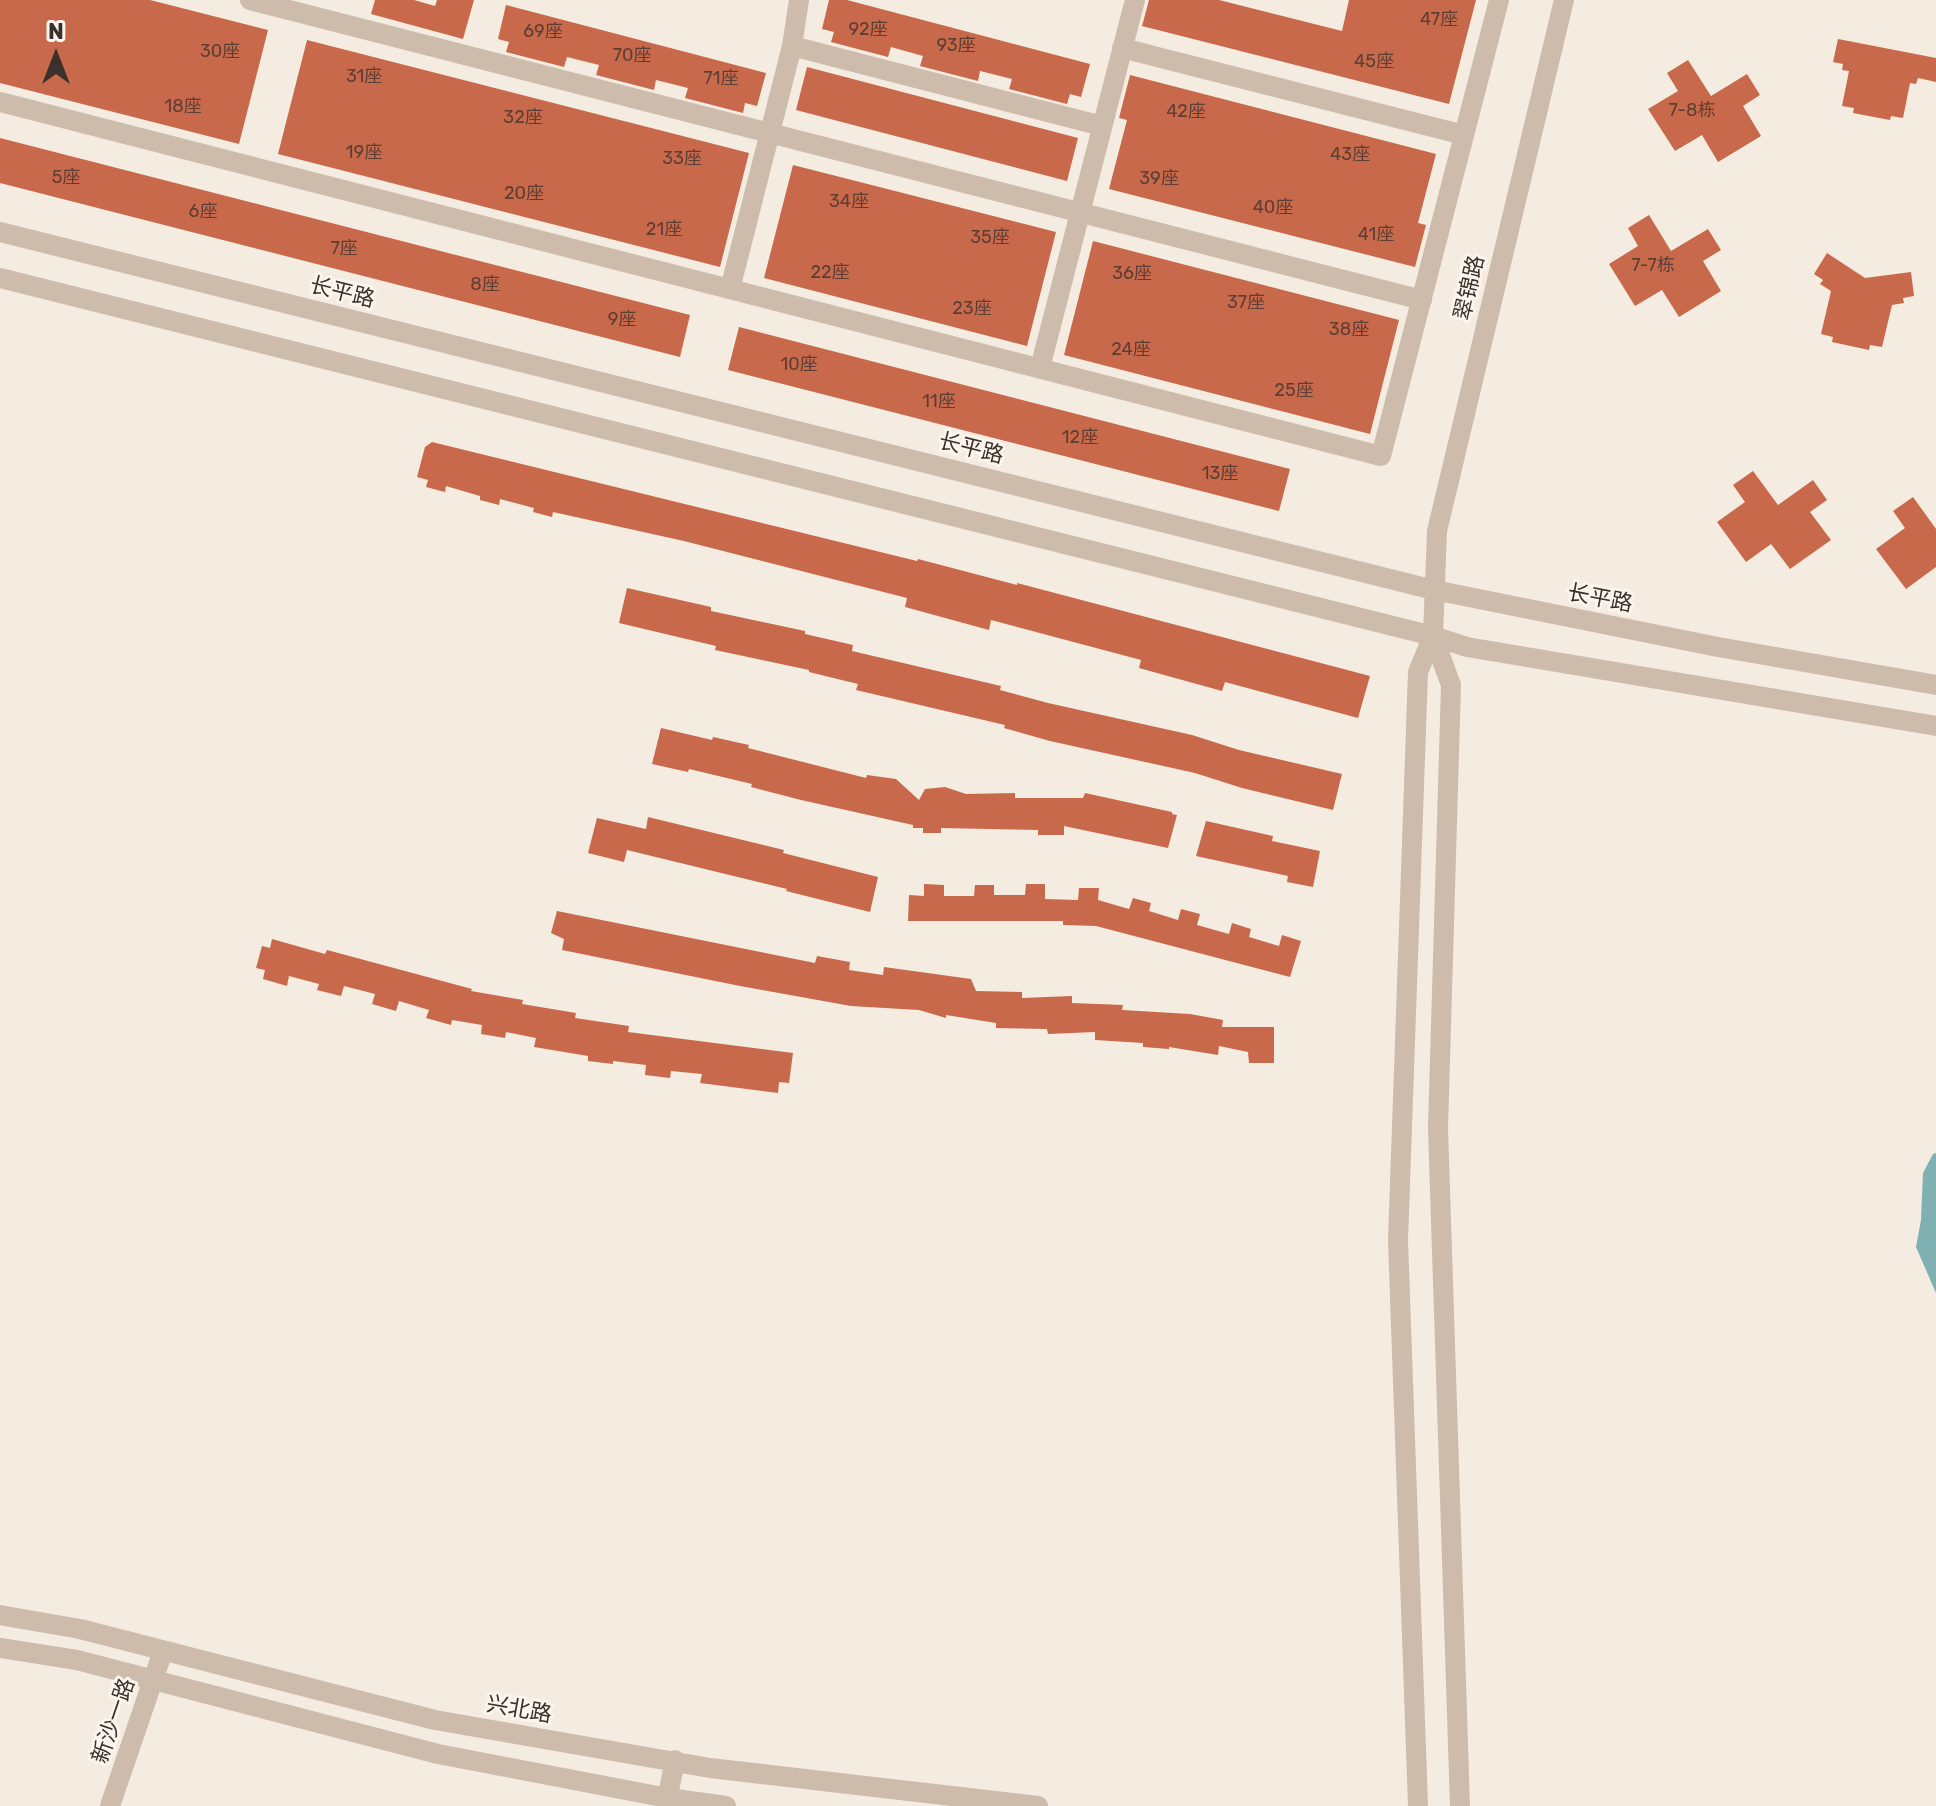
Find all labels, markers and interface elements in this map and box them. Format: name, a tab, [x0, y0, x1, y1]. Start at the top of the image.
house number: 47座	[1420, 9, 1458, 31]
north arrow	[16, 16, 96, 96]
text: N	[48, 18, 64, 45]
house number: 92座	[848, 19, 888, 41]
house number: 69座	[523, 21, 563, 43]
house number: 93座	[936, 35, 976, 57]
house number: 30座	[200, 41, 240, 63]
house number: 70座	[613, 45, 651, 67]
house number: 45座	[1354, 51, 1394, 73]
house number: 31座	[346, 66, 382, 88]
house number: 71座	[704, 68, 738, 90]
house number: 18座	[164, 96, 202, 118]
house number: 7-8栋	[1669, 100, 1715, 122]
house number: 42座	[1166, 101, 1206, 123]
house number: 32座	[503, 107, 543, 129]
house number: 19座	[346, 142, 382, 164]
house number: 43座	[1330, 144, 1370, 166]
house number: 33座	[662, 148, 702, 170]
house number: 5座	[52, 167, 80, 189]
house number: 39座	[1139, 168, 1179, 190]
house number: 20座	[504, 183, 544, 205]
house number: 34座	[829, 191, 869, 213]
house number: 40座	[1253, 197, 1293, 219]
house number: 6座	[189, 201, 217, 223]
house number: 21座	[646, 219, 682, 241]
house number: 41座	[1358, 224, 1394, 246]
house number: 35座	[970, 227, 1010, 249]
house number: 7座	[330, 238, 358, 260]
street label: 翠锦路	[1450, 253, 1490, 323]
house number: 7-7栋	[1631, 255, 1675, 277]
house number: 22座	[810, 262, 850, 284]
house number: 36座	[1112, 263, 1152, 285]
street label: 长平路	[307, 272, 377, 314]
house number: 8座	[470, 274, 500, 296]
house number: 37座	[1227, 292, 1265, 314]
house number: 23座	[952, 298, 992, 320]
house number: 9座	[608, 309, 636, 331]
house number: 38座	[1329, 319, 1369, 341]
house number: 24座	[1111, 339, 1151, 361]
house number: 10座	[780, 354, 818, 376]
house number: 25座	[1274, 380, 1314, 402]
house number: 11座	[922, 391, 956, 413]
house number: 12座	[1062, 427, 1098, 449]
street label: 长平路	[936, 428, 1006, 470]
house number: 13座	[1202, 463, 1238, 485]
street label: 长平路	[1565, 580, 1635, 618]
street label: 新沙一路	[87, 1675, 141, 1767]
street label: 兴北路	[484, 1691, 554, 1729]

